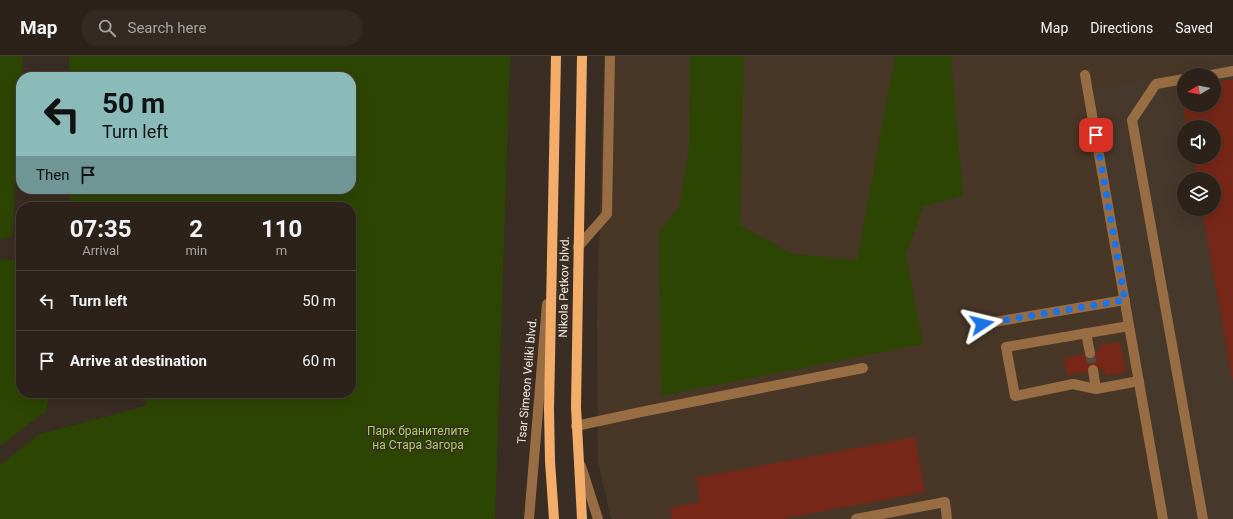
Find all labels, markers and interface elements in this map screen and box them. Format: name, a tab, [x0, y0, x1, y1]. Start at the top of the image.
search box	[82, 10, 362, 46]
text: Map	[20, 16, 58, 39]
icon: search	[96, 17, 118, 39]
text: Search here	[128, 19, 206, 37]
text: Map	[1041, 20, 1068, 36]
text: Directions	[1090, 20, 1153, 36]
text: Saved	[1175, 20, 1213, 36]
north arrow	[1177, 68, 1221, 112]
map controls	[1177, 68, 1221, 216]
text: 50 m	[102, 87, 165, 120]
icon: left	[36, 88, 88, 140]
pin	[1079, 118, 1113, 152]
button: sound	[1177, 120, 1221, 164]
text: Turn left	[102, 121, 168, 142]
icon: arrive	[1085, 124, 1107, 146]
icon: arrive	[77, 164, 99, 186]
text: Then	[36, 166, 69, 184]
button: layers	[1177, 172, 1221, 216]
text: 07:35	[70, 215, 132, 243]
text: 2	[189, 215, 203, 243]
text: 110	[261, 215, 302, 243]
street label: Nikola Petkov blvd.	[556, 236, 572, 338]
text: Arrival	[82, 243, 119, 258]
text: min	[185, 243, 207, 258]
text: m	[276, 243, 287, 258]
icon: left	[36, 290, 58, 312]
text: Turn left	[70, 292, 127, 310]
text: 50 m	[302, 292, 336, 310]
position arrow	[961, 303, 1003, 345]
street label: Tsar Simeon Veliki blvd.	[515, 317, 539, 445]
icon: arrive	[36, 350, 58, 372]
text: Arrive at destination	[70, 352, 207, 370]
text: 60 m	[302, 352, 336, 370]
park label: Парк бранителите на Стара Загора	[367, 424, 469, 452]

